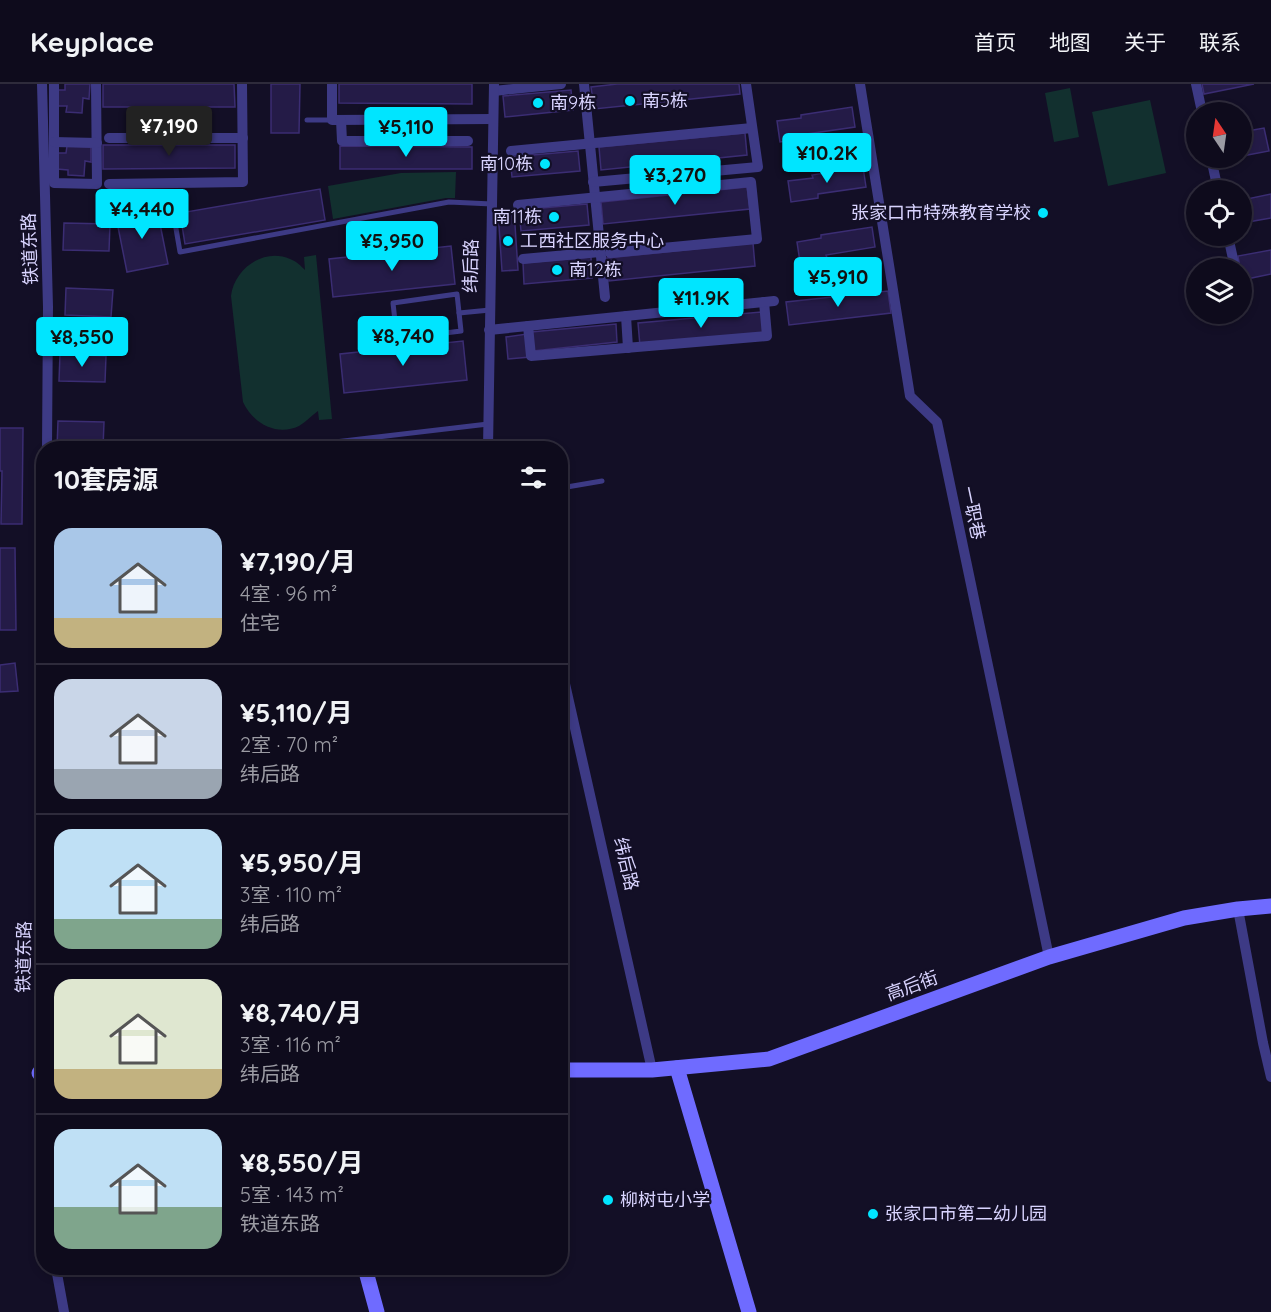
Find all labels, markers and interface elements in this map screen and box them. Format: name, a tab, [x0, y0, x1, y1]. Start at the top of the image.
text: Keyplace	[30, 24, 154, 59]
text: 首页	[974, 29, 1016, 55]
text: 地图	[1049, 29, 1091, 55]
text: 关于	[1124, 29, 1166, 55]
text: 联系	[1199, 29, 1241, 55]
place label: 南5栋	[642, 89, 688, 112]
place label: 南9栋	[550, 91, 596, 114]
marker: 南5栋	[623, 94, 637, 108]
marker: 南9栋	[531, 96, 545, 110]
north arrow	[1186, 102, 1252, 168]
map controls	[1186, 102, 1252, 324]
pin: ¥7,190	[120, 106, 218, 157]
pin: ¥5,110	[357, 107, 455, 158]
text: ¥7,190	[140, 113, 198, 138]
text: ¥5,110	[378, 114, 434, 139]
pin: ¥10.2K	[778, 133, 876, 184]
text: ¥10.2K	[796, 140, 858, 165]
place label: 南10栋	[480, 152, 533, 175]
pin: ¥3,270	[626, 155, 724, 206]
marker: 南10栋	[538, 157, 552, 171]
text: ¥3,270	[644, 162, 706, 187]
button: locate	[1186, 180, 1252, 246]
pin: ¥4,440	[93, 189, 191, 240]
text: ¥4,440	[110, 196, 174, 221]
place label: 张家口市特殊教育学校	[851, 201, 1031, 224]
place label: 南11栋	[493, 205, 542, 228]
marker: 张家口市特殊教育学校	[1036, 206, 1050, 220]
marker: 南11栋	[547, 210, 561, 224]
street label: 铁道东路	[17, 213, 42, 285]
pin: ¥5,950	[343, 221, 441, 272]
text: ¥5,950	[360, 228, 424, 253]
place label: 工西社区服务中心	[520, 229, 664, 252]
marker: 工西社区服务中心	[501, 234, 515, 248]
street label: 纬后路	[459, 239, 482, 293]
pin: ¥5,910	[789, 257, 887, 308]
place label: 南12栋	[569, 258, 622, 281]
button: layers	[1186, 258, 1252, 324]
marker: 南12栋	[550, 263, 564, 277]
text: ¥5,910	[808, 264, 868, 289]
pin: ¥11.9K	[652, 278, 750, 329]
text: ¥11.9K	[673, 285, 729, 310]
pin: ¥8,740	[354, 316, 452, 367]
pin: ¥8,550	[33, 317, 131, 368]
text: ¥8,740	[372, 323, 434, 348]
text: ¥8,550	[50, 324, 114, 349]
icon: filters	[517, 461, 550, 494]
text: 10套房源	[54, 463, 158, 496]
street label: 一职巷	[957, 484, 990, 542]
text: ¥7,190/月	[240, 545, 356, 578]
icon: home	[102, 552, 174, 624]
text: 4室 · 96 m²	[240, 581, 337, 606]
text: 住宅	[240, 610, 280, 635]
text: ¥5,110/月	[240, 696, 353, 729]
icon: home	[102, 703, 174, 775]
text: 2室 · 70 m²	[240, 732, 338, 757]
text: 纬后路	[240, 761, 300, 786]
street label: 纬后路	[609, 835, 644, 893]
text: ¥5,950/月	[240, 846, 364, 879]
icon: home	[102, 853, 174, 925]
text: 3室 · 110 m²	[240, 882, 342, 907]
text: 纬后路	[240, 911, 300, 936]
street label: 铁道东路	[11, 921, 36, 993]
street label: 高后街	[883, 965, 941, 1006]
text: ¥8,740/月	[240, 996, 362, 1029]
icon: home	[102, 1003, 174, 1075]
text: 3室 · 116 m²	[240, 1032, 341, 1057]
text: 纬后路	[240, 1061, 300, 1086]
text: ¥8,550/月	[240, 1146, 364, 1179]
icon: home	[102, 1153, 174, 1225]
text: 5室 · 143 m²	[240, 1182, 344, 1207]
place label: 柳树屯小学	[620, 1188, 710, 1211]
marker: 柳树屯小学	[601, 1193, 615, 1207]
place label: 张家口市第二幼儿园	[885, 1202, 1047, 1225]
marker: 张家口市第二幼儿园	[866, 1207, 880, 1221]
text: 铁道东路	[240, 1211, 320, 1236]

